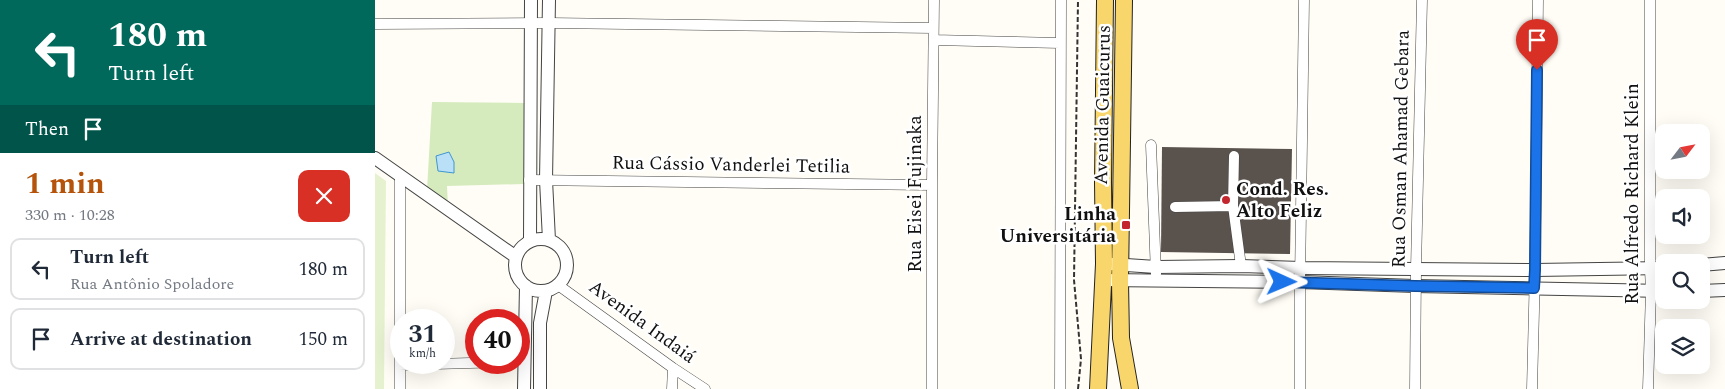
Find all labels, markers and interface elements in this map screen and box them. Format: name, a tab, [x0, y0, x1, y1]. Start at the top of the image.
text: 180 m	[108, 9, 207, 62]
pin	[1516, 19, 1558, 70]
icon: left	[25, 20, 90, 85]
street label: Avenida Guaicurus	[1087, 25, 1119, 185]
icon: arrive	[1523, 26, 1551, 54]
street label: Rua Osman Ahamad Gebara	[1384, 29, 1418, 268]
text: Turn left	[108, 57, 194, 90]
street label: Rua Alfredo Richard Klein	[1618, 83, 1647, 305]
text: Then	[25, 115, 69, 144]
icon: arrive	[79, 115, 107, 143]
street label: Rua Eisei Fujinaka	[901, 115, 930, 273]
north arrow	[1655, 124, 1710, 179]
map controls	[1655, 124, 1710, 374]
street label: Rua Cássio Vanderlei Tetilia	[612, 148, 851, 182]
text: 1 min	[25, 161, 105, 207]
button: close	[298, 170, 350, 222]
place label: Cond. Res. Alto Feliz	[1236, 175, 1329, 226]
button: sound	[1655, 189, 1710, 244]
marker: Cond. Res. Alto Feliz	[1220, 194, 1232, 206]
place label: Linha Universitária	[1000, 200, 1116, 251]
text: 330 m · 10:28	[25, 203, 115, 227]
marker: Linha Universitária	[1120, 219, 1132, 231]
text: Turn left	[70, 243, 149, 272]
button: search	[1655, 254, 1710, 309]
icon: left	[27, 255, 55, 283]
text: 180 m	[298, 255, 348, 284]
position arrow	[1255, 255, 1307, 307]
text: Rua Antônio Spoladore	[70, 272, 234, 296]
street label: Avenida Indaiá	[582, 273, 702, 371]
speed limit sign: 40	[465, 309, 530, 374]
text: 31	[408, 316, 437, 354]
button: layers	[1655, 319, 1710, 374]
icon: arrive	[27, 325, 55, 353]
text: Arrive at destination	[70, 325, 252, 354]
text: 150 m	[298, 325, 348, 354]
text: km/h	[409, 344, 436, 363]

